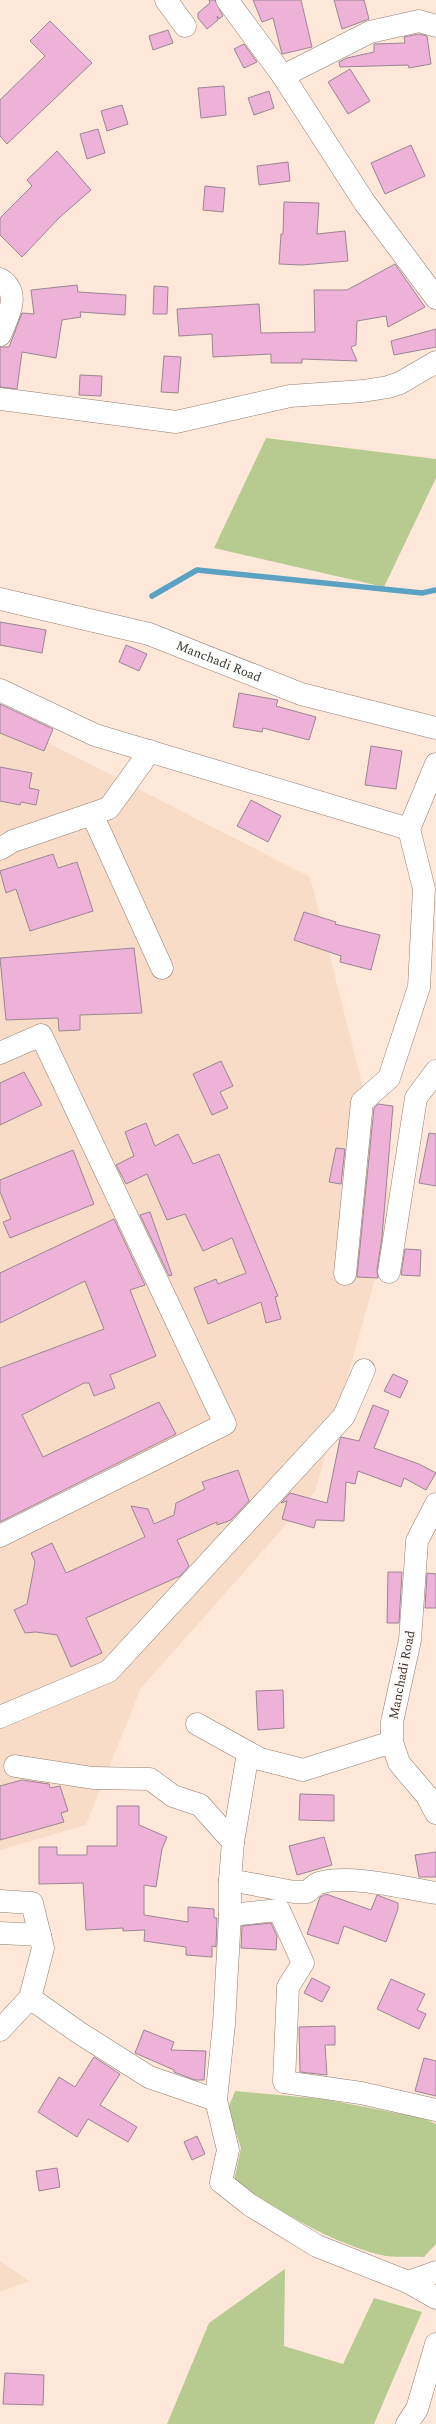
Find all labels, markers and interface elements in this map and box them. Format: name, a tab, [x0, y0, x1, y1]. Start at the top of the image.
street label: Manchadi Road	[173, 636, 264, 687]
street label: Manchadi Road	[384, 1629, 420, 1721]

